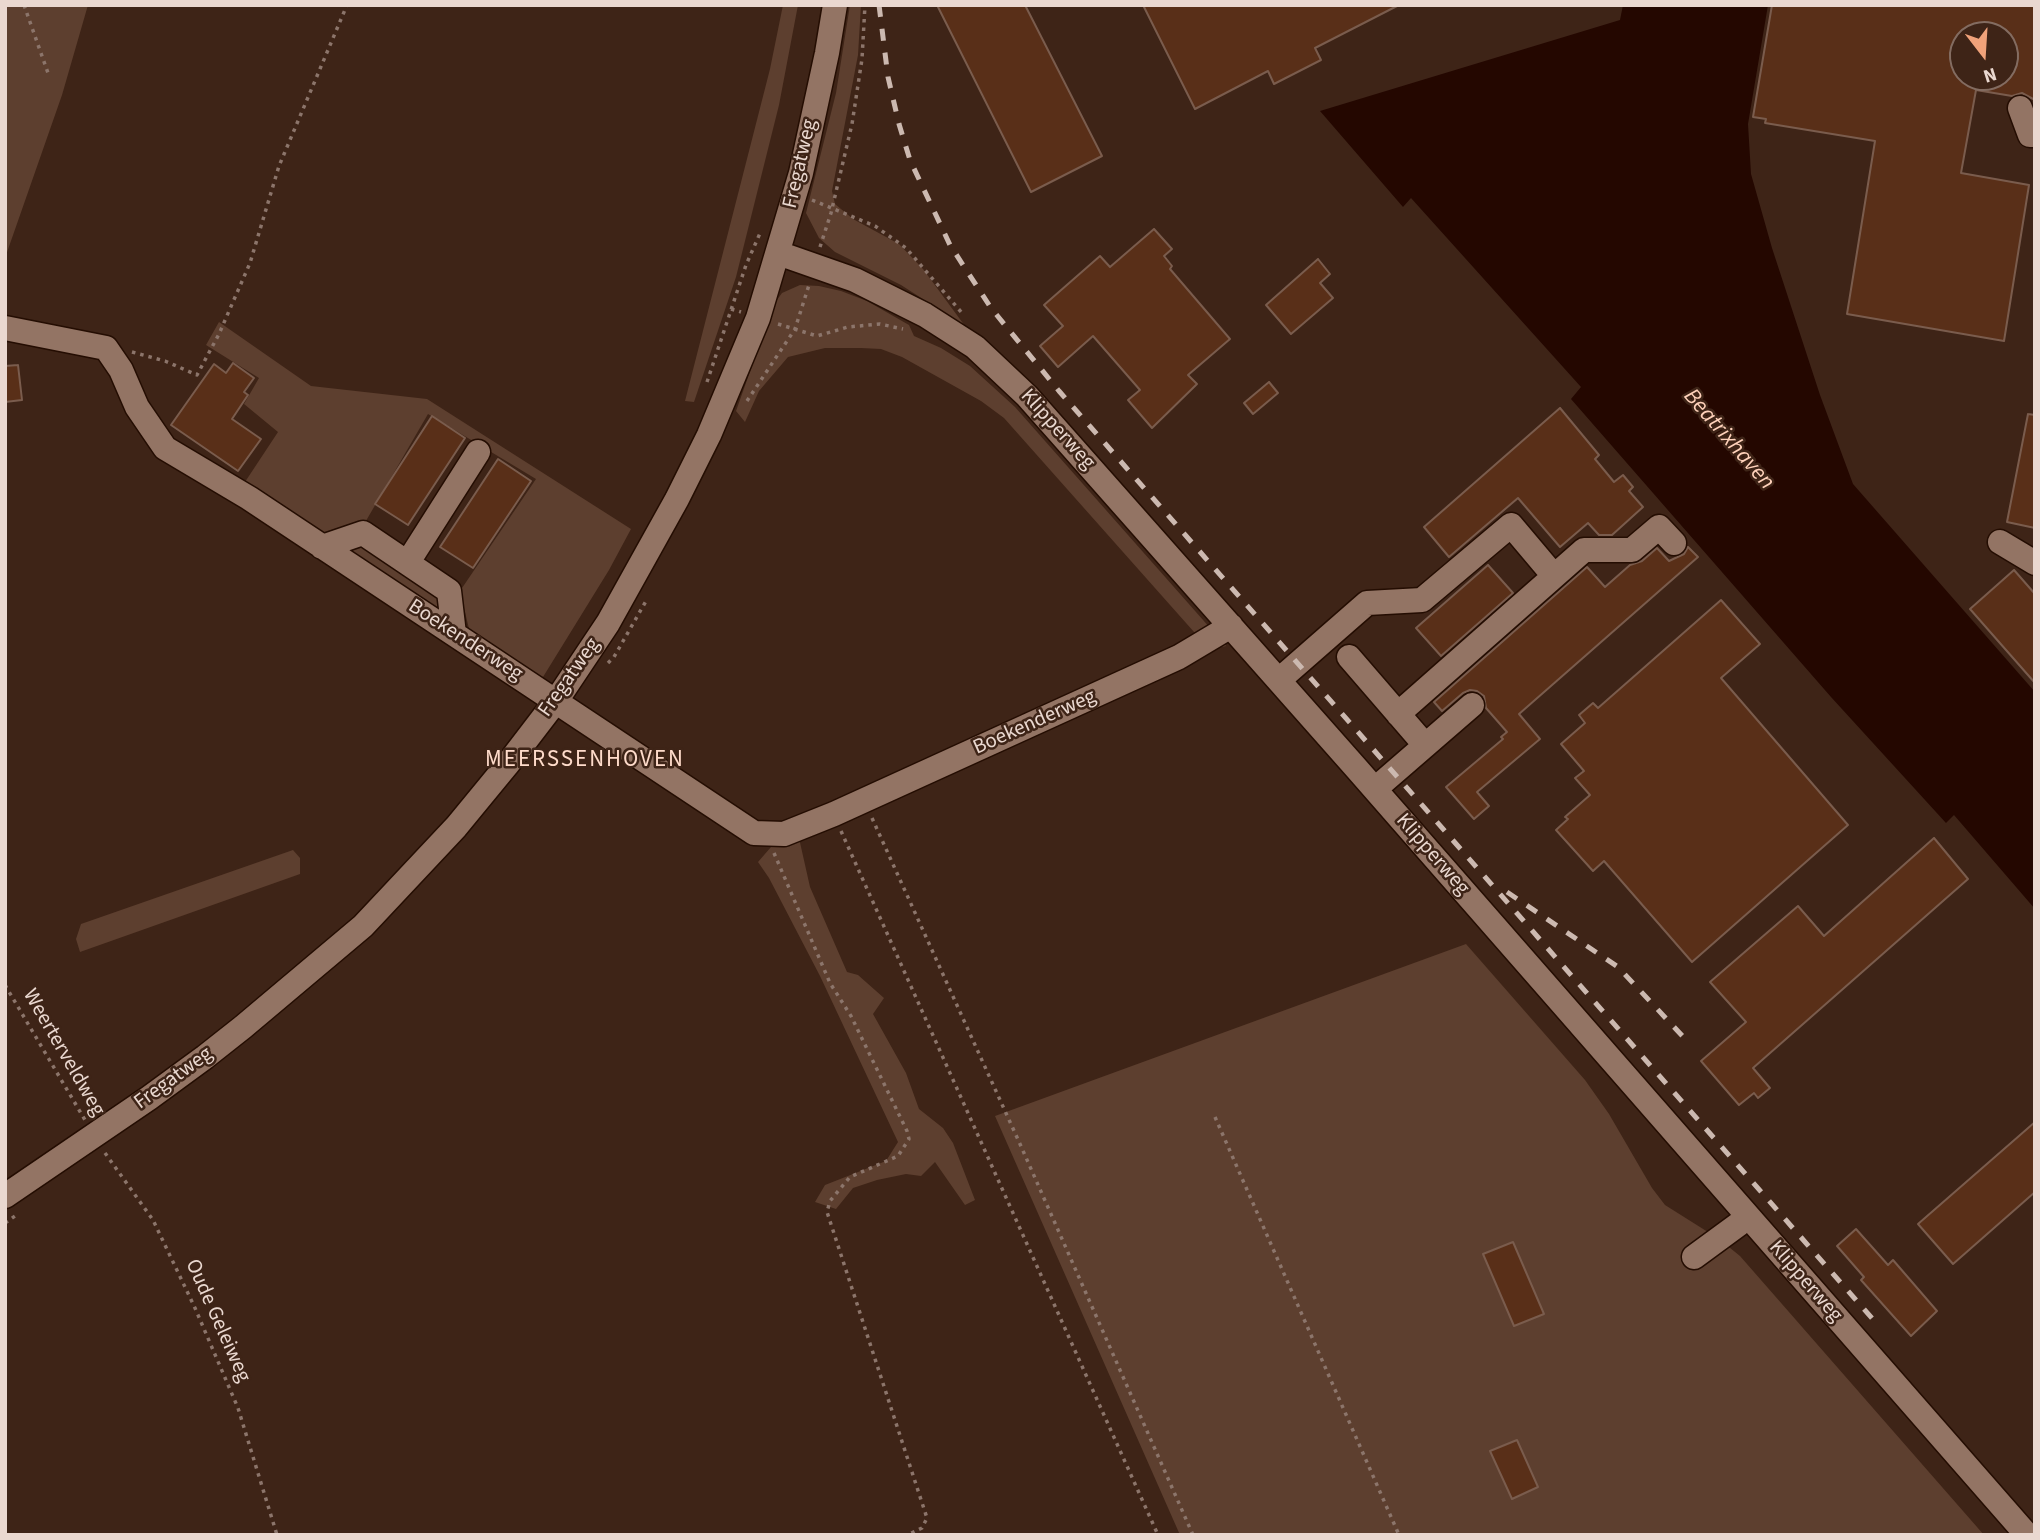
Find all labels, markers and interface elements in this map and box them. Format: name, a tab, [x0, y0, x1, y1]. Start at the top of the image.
north arrow	[1949, 21, 2019, 91]
text: N	[1980, 60, 2000, 89]
street label: Fregatweg	[779, 117, 823, 211]
street label: Klipperweg	[1014, 384, 1100, 476]
water label: Beatrixhaven	[1677, 384, 1779, 496]
street label: Boekenderweg	[403, 595, 527, 687]
street label: Fregatweg	[534, 634, 606, 722]
street label: Boekenderweg	[970, 685, 1100, 761]
district label: MEERSSENHOVEN	[487, 747, 683, 775]
street label: Klipperweg	[1390, 809, 1474, 901]
street label: Weerterveldweg	[16, 985, 110, 1121]
street label: Fregatweg	[130, 1042, 218, 1116]
street label: Klipperweg	[1763, 1236, 1847, 1328]
street label: Oude Geleiweg	[179, 1256, 255, 1386]

